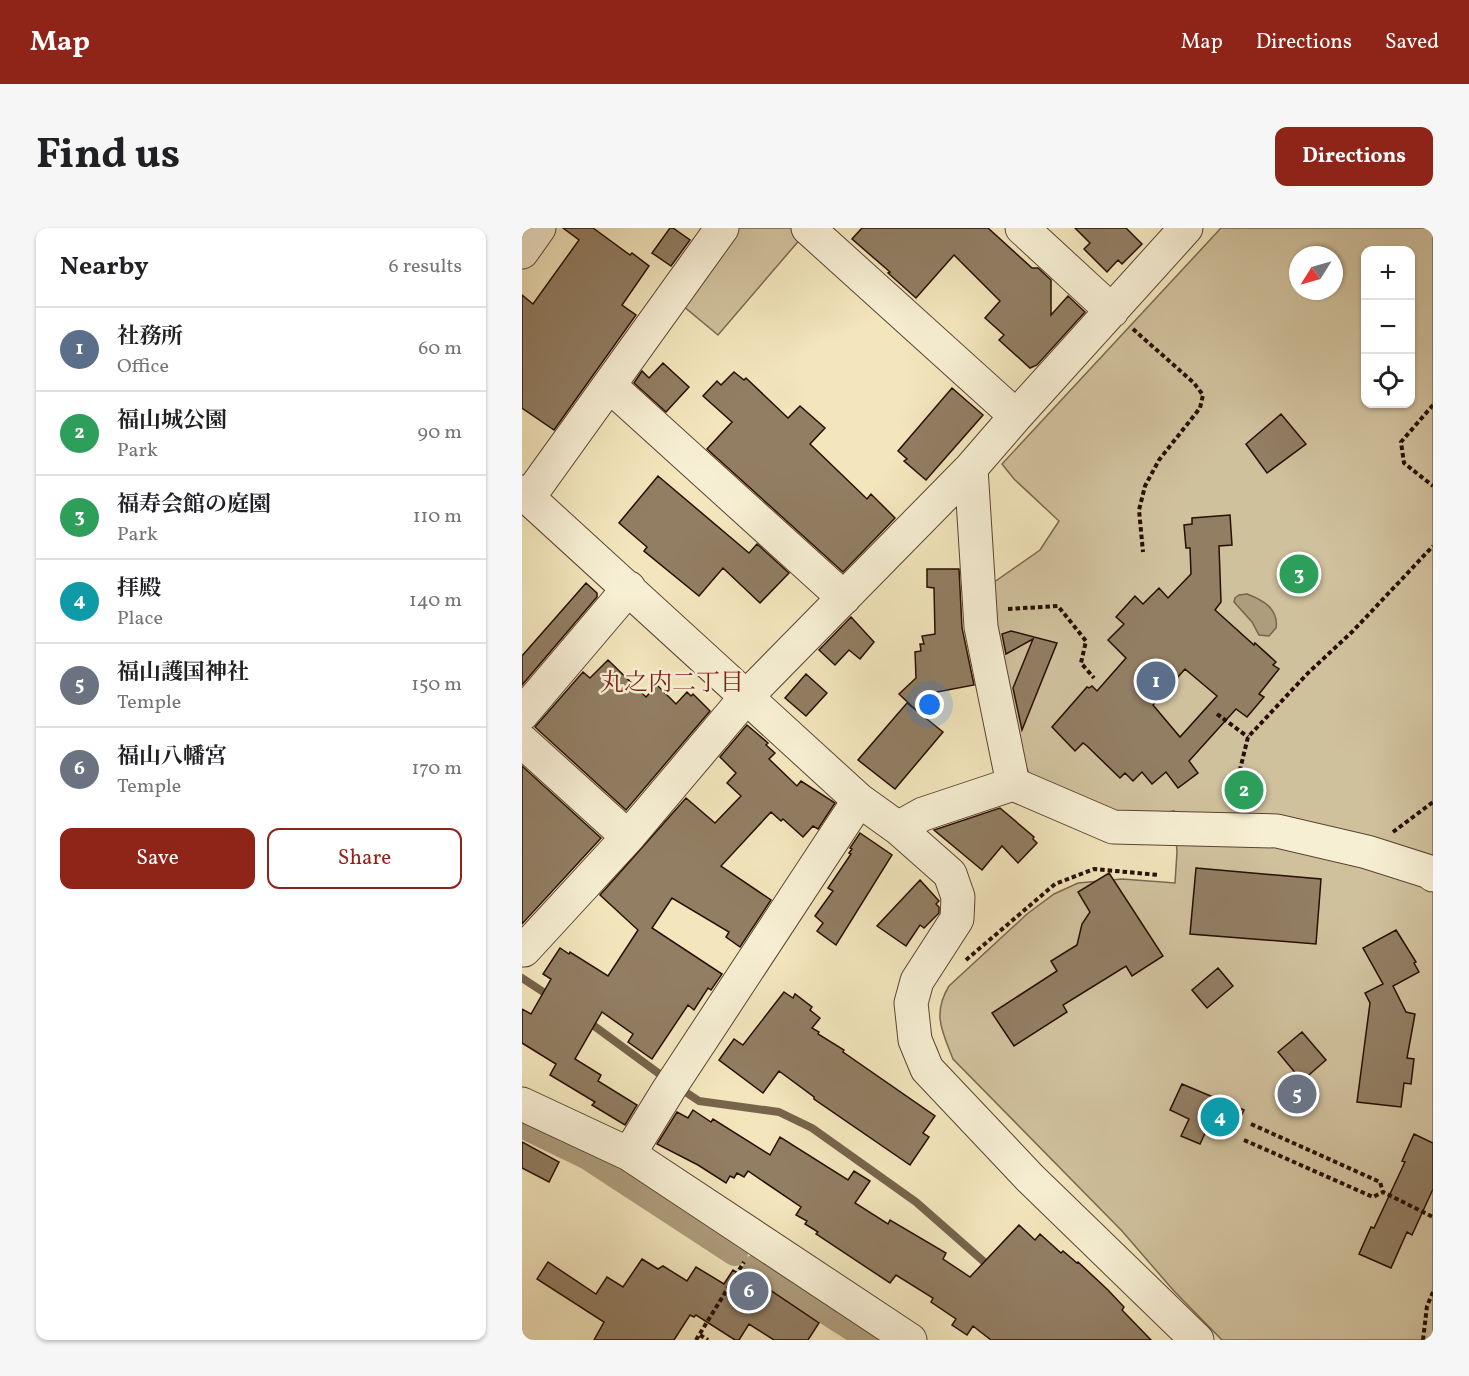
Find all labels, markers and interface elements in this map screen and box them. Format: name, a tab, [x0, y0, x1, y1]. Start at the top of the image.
text: Map	[30, 23, 90, 62]
text: Map	[1181, 28, 1223, 57]
text: Directions	[1256, 28, 1352, 57]
text: Saved	[1385, 28, 1439, 57]
text: Find us	[36, 127, 180, 186]
button: Directions	[1275, 127, 1433, 186]
north arrow	[1289, 246, 1343, 300]
map controls	[1361, 246, 1415, 408]
button: +	[1361, 246, 1415, 300]
text: Nearby	[60, 249, 149, 285]
text: 6 results	[389, 253, 462, 281]
button: −	[1361, 300, 1415, 354]
text: 社務所	[117, 322, 183, 353]
text: 1	[75, 335, 84, 363]
text: 60 m	[418, 335, 462, 363]
text: Office	[117, 353, 169, 381]
button: locate	[1361, 354, 1415, 408]
text: 福山城公園	[117, 406, 227, 437]
text: 2	[74, 419, 85, 447]
text: 90 m	[418, 419, 462, 447]
text: Park	[117, 437, 158, 465]
text: 福寿会館の庭園	[117, 490, 271, 521]
text: 3	[74, 503, 85, 531]
text: 110 m	[413, 503, 462, 531]
text: Park	[117, 521, 158, 549]
pin: 3	[1280, 552, 1318, 596]
text: 拝殿	[117, 574, 161, 605]
text: 4	[73, 587, 86, 615]
text: 140 m	[409, 587, 462, 615]
text: Place	[117, 605, 163, 633]
text: 福山護国神社	[117, 658, 249, 689]
pin: 1	[1136, 658, 1176, 704]
district label: 丸之内二丁目	[600, 667, 744, 701]
text: 5	[75, 671, 84, 699]
text: 150 m	[411, 671, 462, 699]
text: Temple	[117, 689, 181, 717]
your location	[915, 690, 944, 719]
text: 福山八幡宮	[117, 742, 227, 773]
text: 6	[74, 755, 85, 783]
text: 170 m	[412, 755, 462, 783]
pin: 2	[1224, 768, 1264, 812]
text: Temple	[117, 773, 181, 801]
button: Save	[60, 828, 255, 889]
button: Share	[267, 828, 462, 889]
pin: 5	[1278, 1072, 1316, 1116]
pin: 4	[1200, 1094, 1240, 1140]
pin: 6	[730, 1268, 768, 1314]

